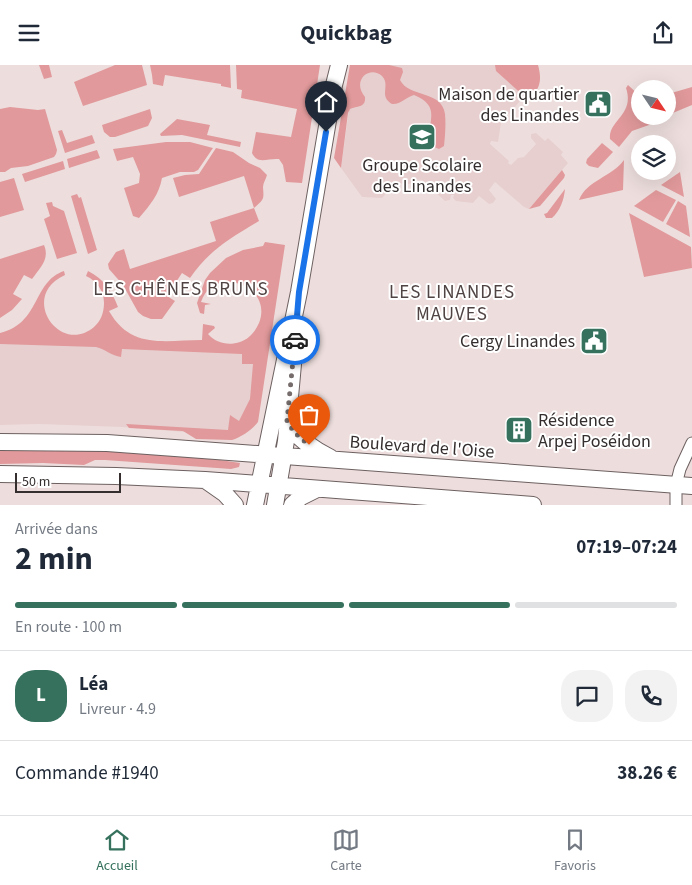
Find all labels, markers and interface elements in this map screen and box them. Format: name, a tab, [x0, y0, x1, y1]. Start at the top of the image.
text: Quickbag	[300, 17, 392, 49]
icon: menu	[15, 19, 43, 47]
icon: share	[649, 19, 677, 47]
north arrow	[631, 80, 676, 125]
map controls	[631, 80, 676, 180]
pin	[305, 81, 347, 132]
place label: Maison de quartier des Linandes	[438, 82, 580, 128]
icon: home	[312, 88, 340, 116]
public building icon: Maison de quartier des Linandes	[583, 89, 613, 119]
school or university icon: Groupe Scolaire des Linandes	[407, 122, 437, 152]
button: layers	[631, 135, 676, 180]
place label: Groupe Scolaire des Linandes	[362, 153, 482, 199]
district label: LES CHÊNES BRUNS	[93, 276, 269, 303]
district label: LES LINANDES MAUVES	[389, 279, 515, 328]
courier	[270, 315, 320, 365]
icon: car	[281, 326, 309, 354]
public building icon: Cergy Linandes	[579, 326, 609, 356]
place label: Cergy Linandes	[460, 329, 575, 354]
pin	[288, 394, 330, 445]
icon: bag	[295, 401, 323, 429]
place label: Résidence Arpej Poséidon	[538, 408, 651, 454]
building icon: Résidence Arpej Poséidon	[504, 415, 534, 445]
street label: Boulevard de l'Oise	[349, 429, 495, 465]
scale bar	[15, 470, 121, 493]
text: 50 m	[22, 472, 50, 492]
text: Arrivée dans	[15, 518, 98, 540]
text: 07:19–07:24	[576, 534, 677, 561]
text: 2 min	[15, 536, 93, 582]
text: En route · 100 m	[15, 616, 122, 638]
button: chat	[561, 670, 613, 722]
button: phone	[625, 670, 677, 722]
text: Léa	[79, 671, 108, 698]
text: L	[36, 682, 46, 709]
text: Livreur · 4.9	[79, 698, 156, 720]
text: Commande #1940	[15, 760, 159, 787]
text: 38.26 €	[617, 760, 677, 787]
tab: Accueil	[96, 826, 138, 876]
tab: Carte	[330, 826, 362, 876]
tab: Favoris	[554, 826, 596, 876]

